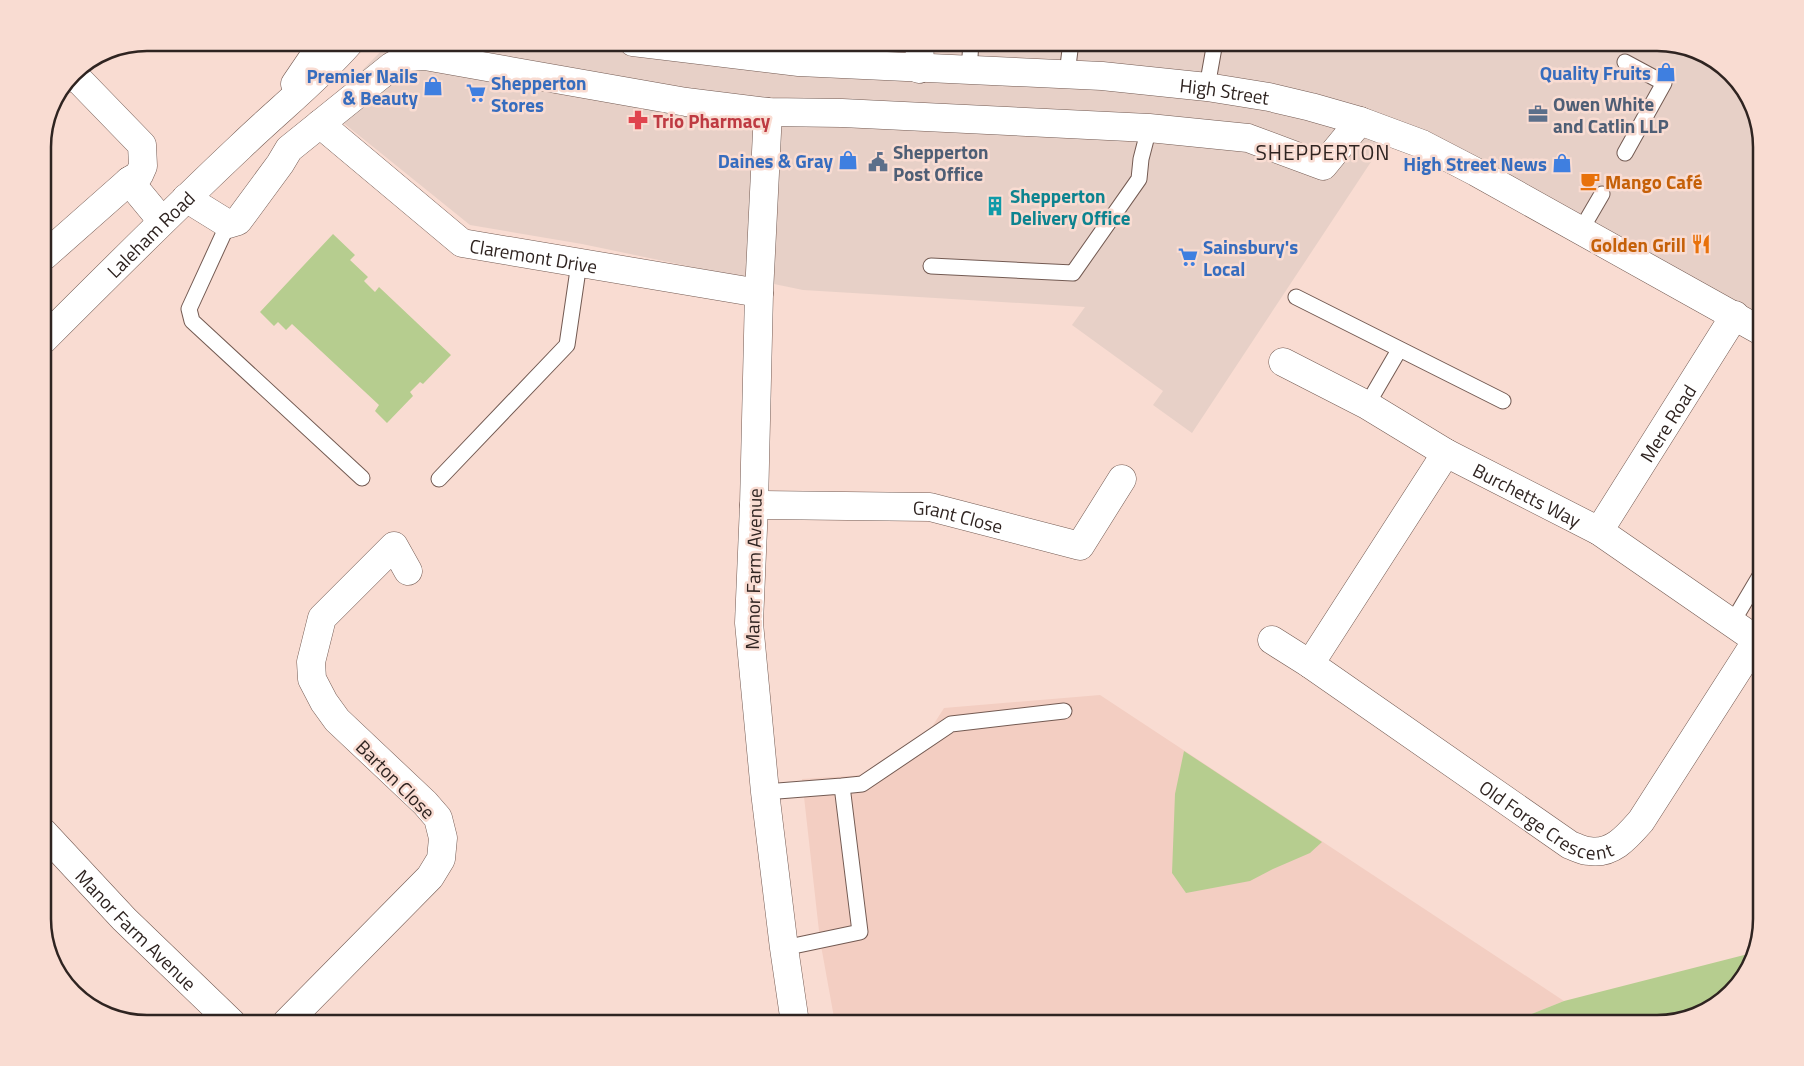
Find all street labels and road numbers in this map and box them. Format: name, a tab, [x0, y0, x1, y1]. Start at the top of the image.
street label: High Street	[1178, 70, 1272, 111]
street label: Laleham Road	[99, 183, 201, 284]
street label: Claremont Drive	[468, 230, 600, 280]
street label: Mere Road	[1632, 378, 1703, 467]
street label: Burchetts Way	[1468, 455, 1586, 534]
street label: Manor Farm Avenue	[737, 488, 769, 650]
street label: Grant Close	[913, 492, 1006, 540]
street label: Barton Close	[350, 733, 442, 825]
street label: Old Forge Crescent	[1474, 772, 1618, 866]
street label: Manor Farm Avenue	[69, 862, 204, 997]

